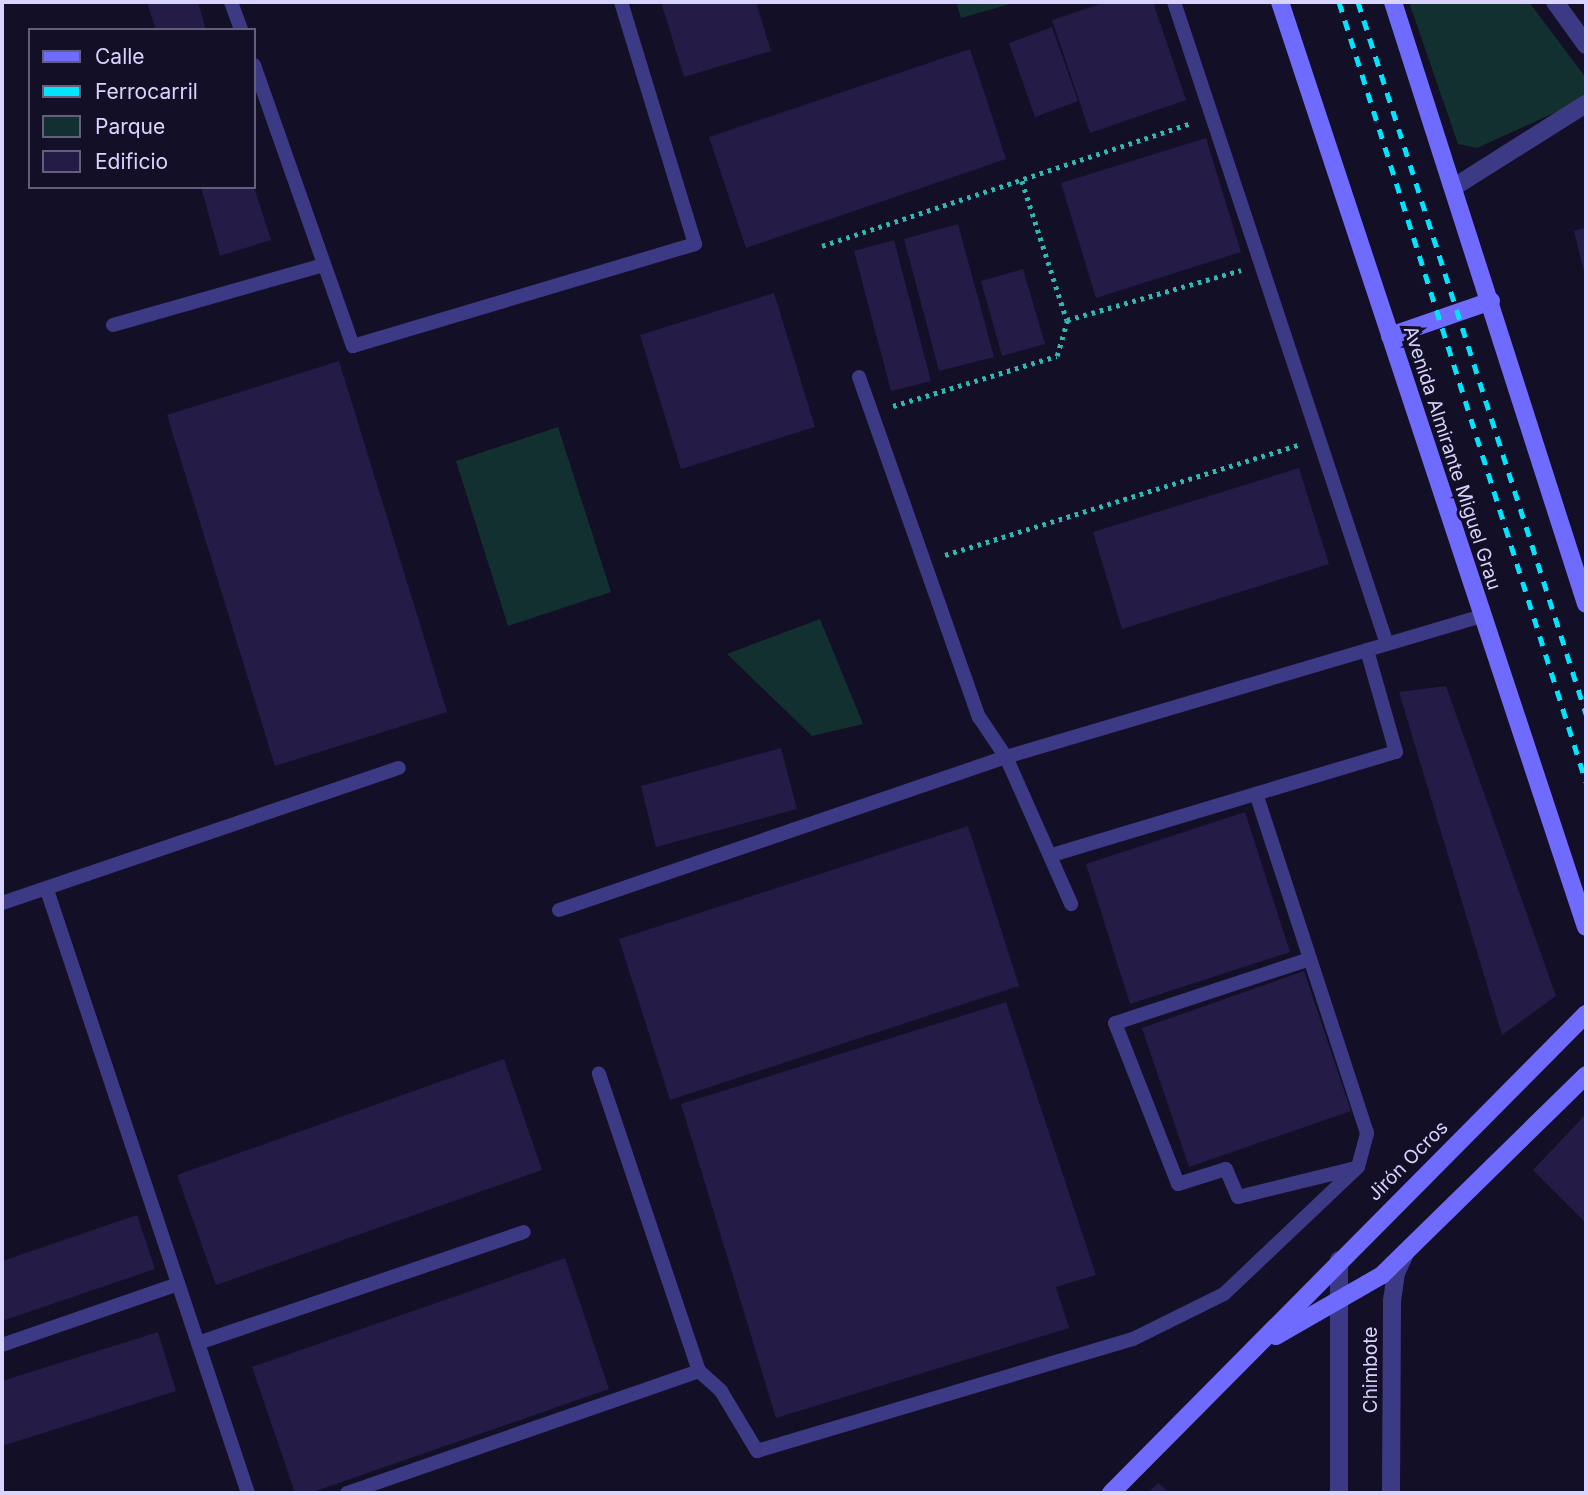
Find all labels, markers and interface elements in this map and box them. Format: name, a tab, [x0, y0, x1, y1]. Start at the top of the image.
legend	[28, 28, 256, 189]
text: Calle	[95, 44, 145, 69]
text: Ferrocarril	[95, 79, 198, 104]
text: Parque	[95, 114, 165, 139]
text: Edificio	[95, 149, 168, 174]
street label: Avenida Almirante Miguel Grau	[1399, 323, 1505, 593]
street label: Jirón Ocros	[1363, 1116, 1453, 1206]
street label: Chimbote	[1360, 1327, 1382, 1413]

